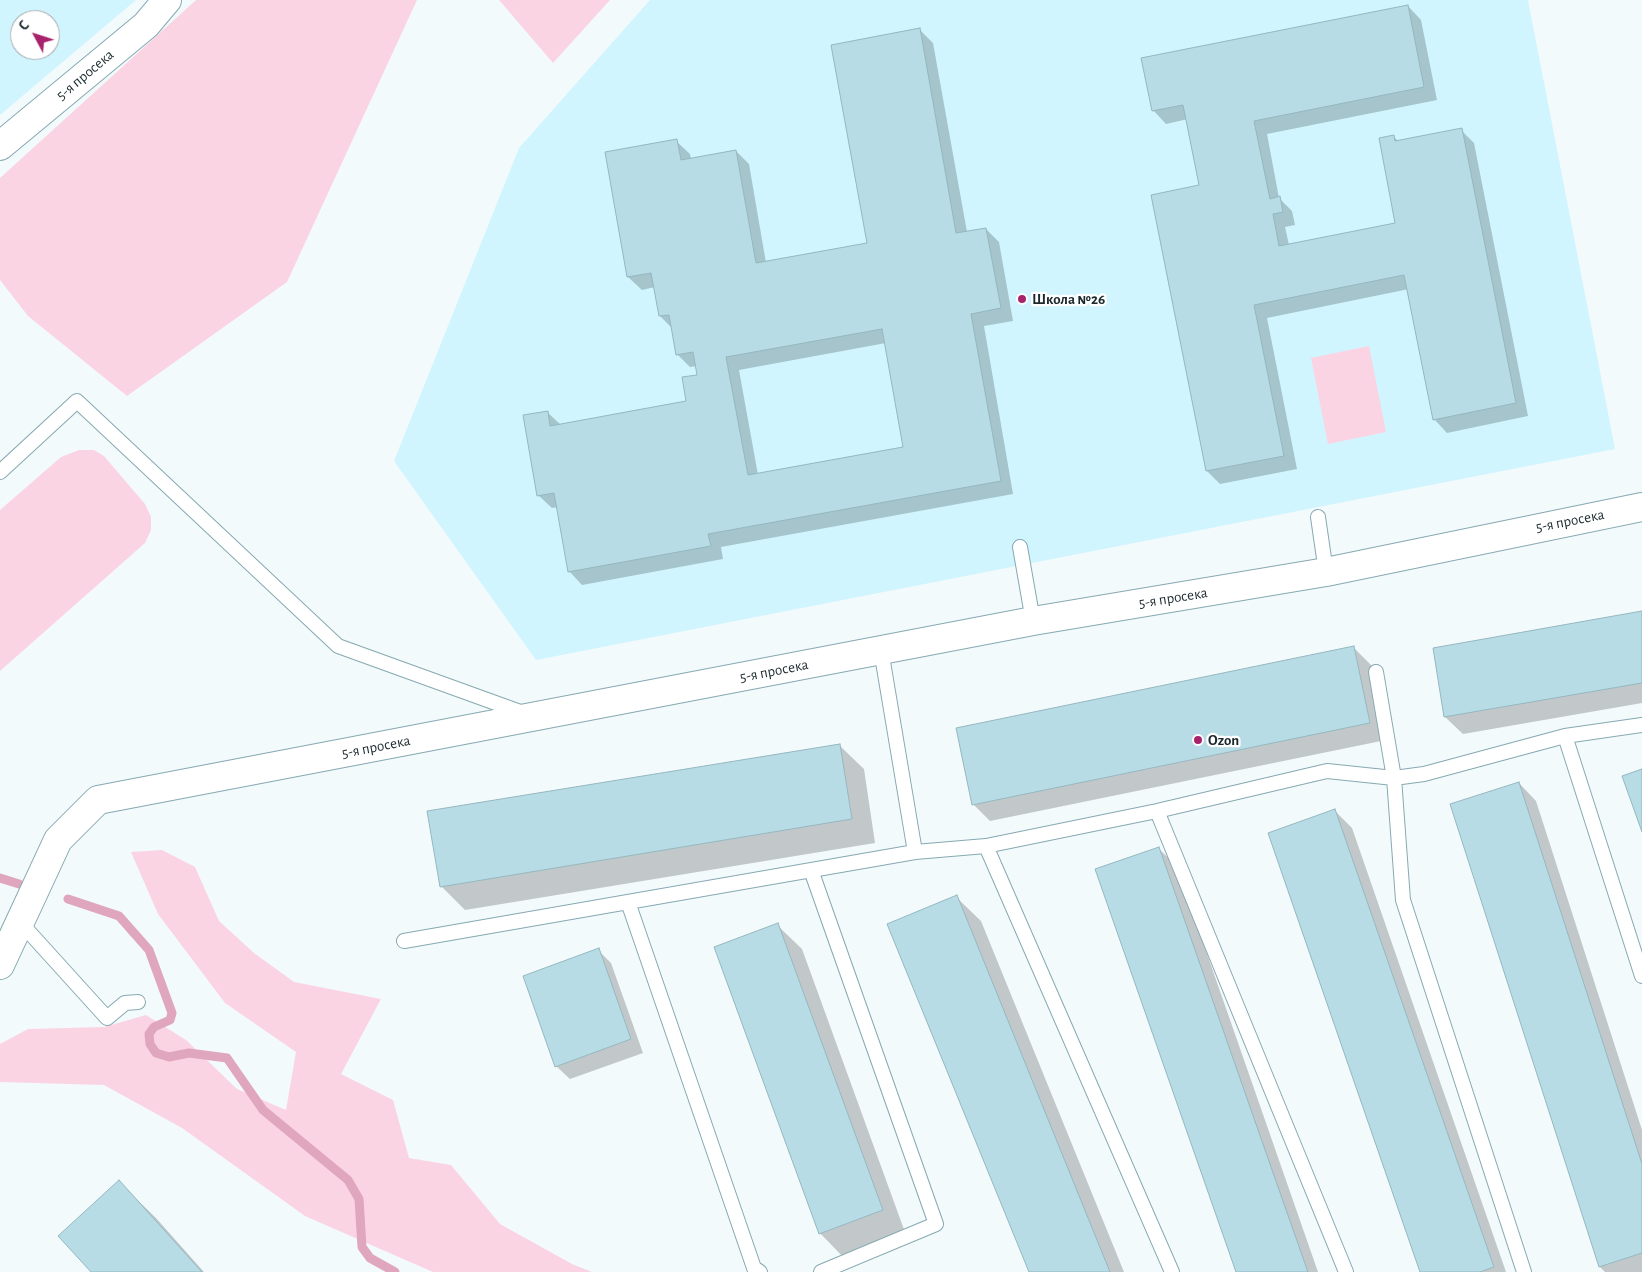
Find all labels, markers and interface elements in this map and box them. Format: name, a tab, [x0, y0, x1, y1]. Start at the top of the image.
north arrow	[10, 10, 60, 60]
text: С	[16, 19, 32, 33]
street label: 5-я просека	[53, 46, 117, 104]
place label: Школа №26	[1032, 290, 1105, 308]
marker: Школа №26	[1016, 293, 1028, 305]
street label: 5-я просека	[1534, 506, 1606, 536]
street label: 5-я просека	[1137, 584, 1209, 612]
street label: 5-я просека	[738, 656, 810, 686]
place label: Ozon	[1208, 731, 1239, 749]
street label: 5-я просека	[340, 732, 412, 762]
marker: Ozon	[1192, 734, 1204, 746]

